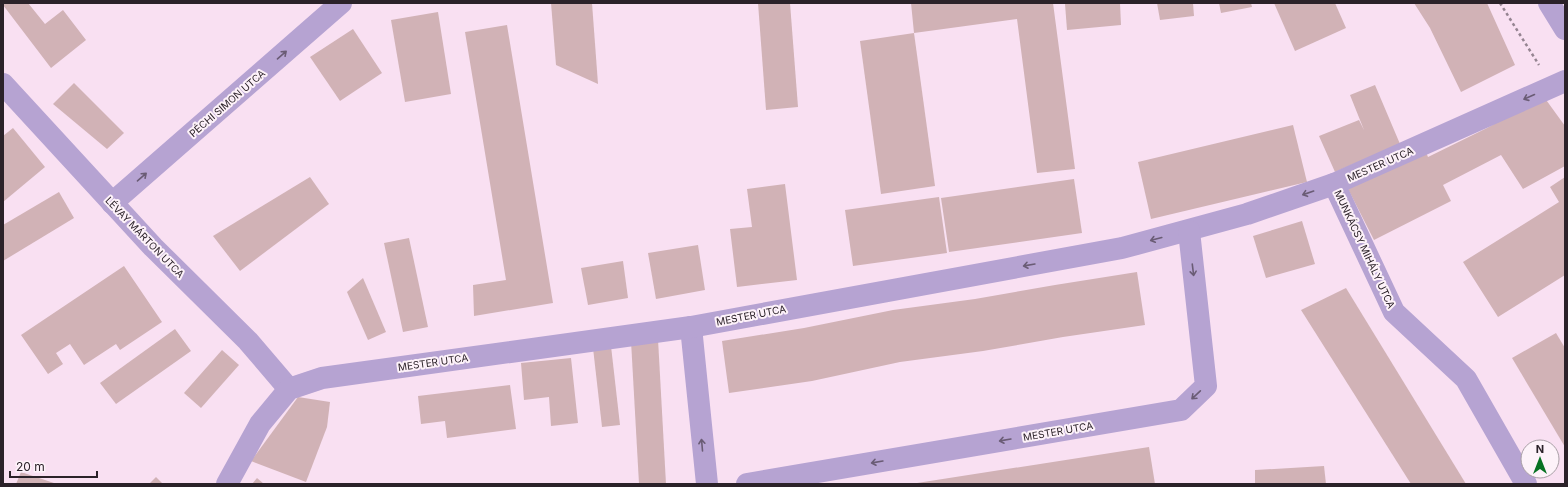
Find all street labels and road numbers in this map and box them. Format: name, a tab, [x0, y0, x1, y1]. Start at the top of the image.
street label: PÉCHI SIMON UTCA	[186, 66, 267, 139]
street label: MESTER UTCA	[1345, 144, 1415, 184]
street label: MUNKÁCSY MIHÁLY UTCA	[1332, 187, 1399, 310]
street label: LÉVAY MÁRTON UTCA	[103, 193, 188, 280]
street label: MESTER UTCA	[715, 302, 787, 328]
street label: MESTER UTCA	[397, 351, 469, 373]
street label: MESTER UTCA	[1022, 419, 1094, 443]

